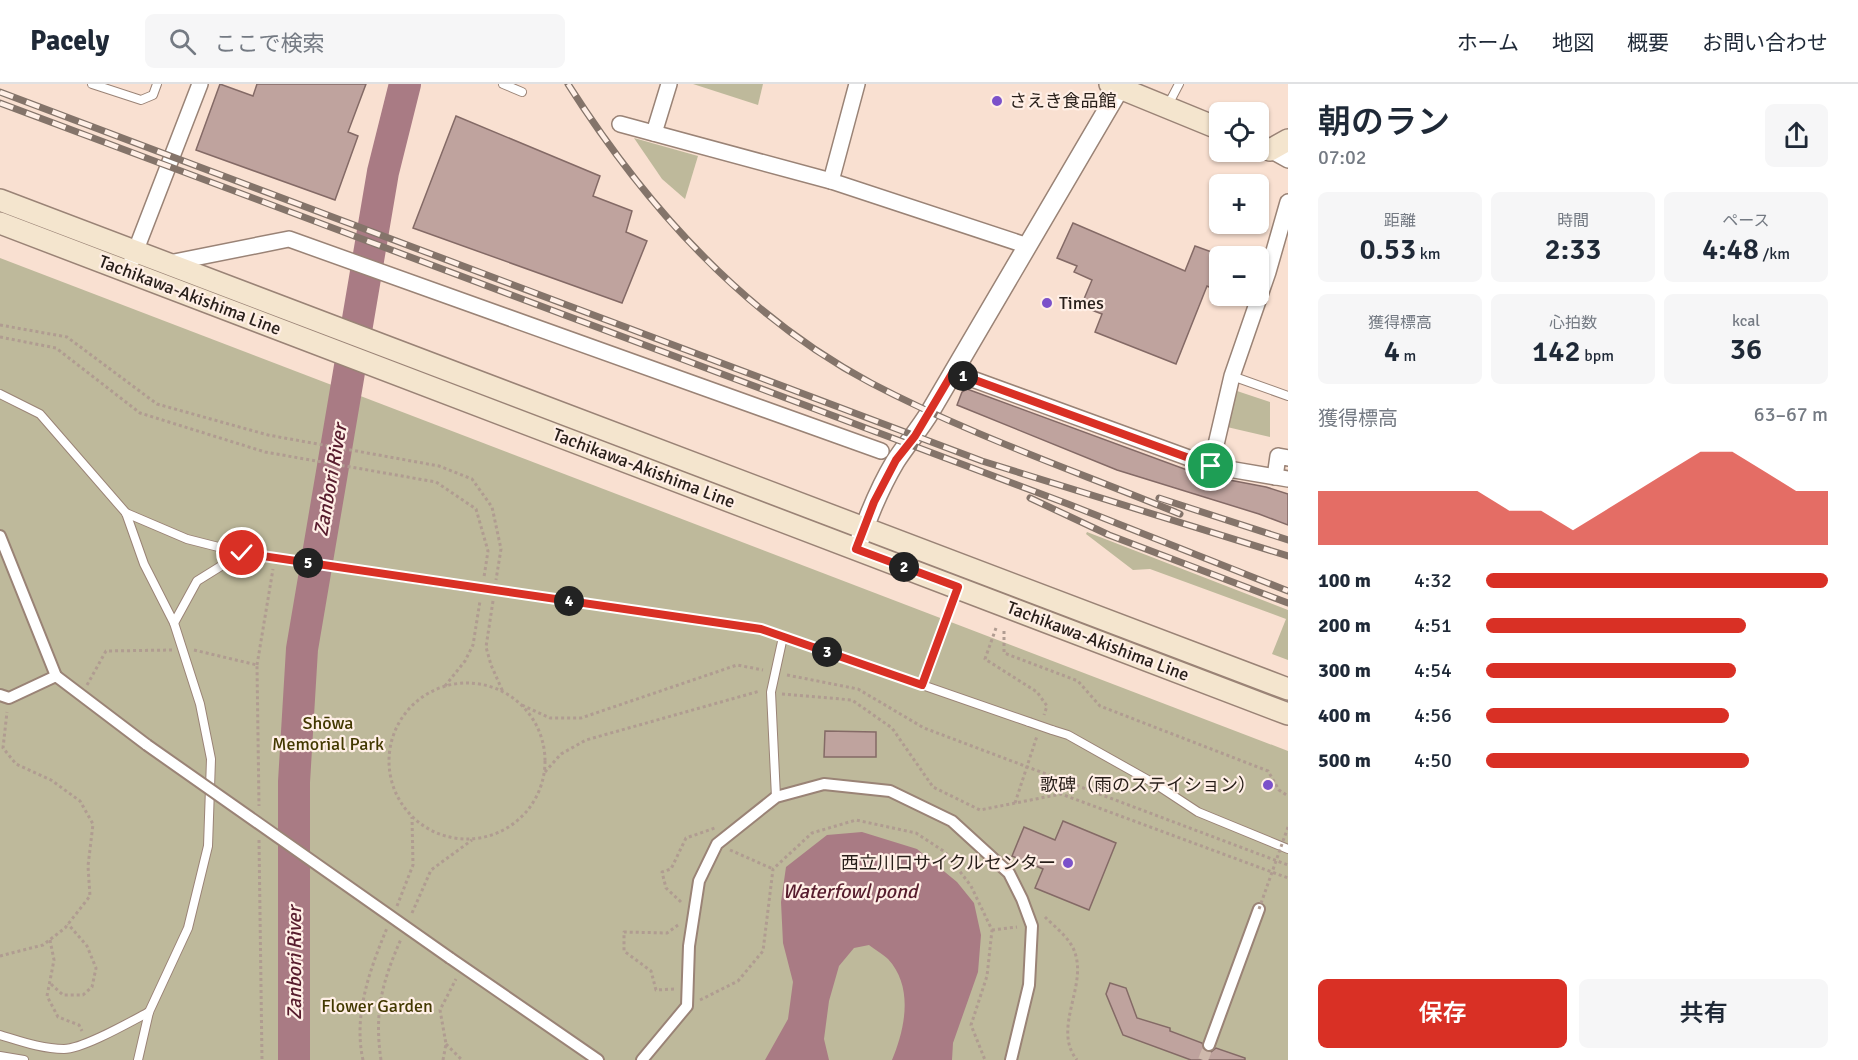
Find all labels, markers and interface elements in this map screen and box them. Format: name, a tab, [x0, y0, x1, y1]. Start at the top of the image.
search box	[145, 14, 565, 68]
text: Pacely	[30, 24, 109, 58]
icon: search	[166, 25, 199, 58]
text: ここで検索	[214, 30, 324, 57]
text: ホーム	[1457, 30, 1519, 56]
text: 地図	[1552, 30, 1594, 56]
text: 概要	[1627, 30, 1669, 56]
text: お問い合わせ	[1702, 30, 1828, 56]
place label: さえき食品館	[1009, 90, 1116, 112]
marker: さえき食品館	[990, 94, 1004, 108]
map controls	[1209, 102, 1269, 306]
button: locate	[1209, 102, 1269, 162]
text: 朝のラン	[1318, 102, 1450, 143]
button: share	[1765, 104, 1828, 167]
text: 07:02	[1318, 145, 1367, 170]
button: +	[1209, 174, 1269, 234]
text: 距離	[1384, 211, 1416, 231]
text: 時間	[1557, 211, 1589, 231]
text: ペース	[1722, 211, 1770, 231]
text: 0.53	[1359, 231, 1416, 268]
text: 2:33	[1544, 231, 1602, 268]
text: 4:48	[1702, 231, 1759, 268]
text: km	[1416, 244, 1441, 264]
text: /km	[1759, 244, 1790, 264]
button: −	[1209, 246, 1269, 306]
street label: Tachikawa-Akishima Line	[96, 250, 284, 340]
place label: Times	[1059, 292, 1104, 314]
marker: Times	[1040, 296, 1054, 310]
text: kcal	[1732, 311, 1760, 331]
text: 獲得標高	[1368, 313, 1432, 333]
text: 心拍数	[1549, 313, 1597, 333]
text: 36	[1730, 331, 1762, 368]
text: 4	[1384, 333, 1400, 370]
text: 142	[1532, 333, 1581, 370]
text: m	[1400, 346, 1416, 366]
text: bpm	[1581, 346, 1614, 366]
pin: 1	[948, 361, 978, 391]
text: 1	[959, 366, 967, 386]
text: 63–67 m	[1754, 402, 1828, 427]
text: 獲得標高	[1318, 406, 1398, 431]
water label: Zanbori River	[308, 419, 353, 538]
street label: Tachikawa-Akishima Line	[550, 423, 738, 513]
pin	[1185, 440, 1236, 491]
icon: arrive	[1194, 449, 1227, 482]
pin	[216, 527, 267, 578]
icon: check	[225, 536, 258, 569]
pin: 5	[293, 548, 323, 578]
pin: 2	[889, 552, 919, 582]
text: 5	[304, 553, 312, 573]
text: 2	[900, 557, 908, 577]
text: 100 m	[1318, 568, 1371, 593]
text: 4:32	[1414, 568, 1452, 593]
pin: 4	[554, 586, 584, 616]
text: 4	[565, 591, 573, 611]
street label: Tachikawa-Akishima Line	[1004, 596, 1192, 686]
text: 200 m	[1318, 613, 1371, 638]
text: 4:51	[1414, 613, 1452, 638]
pin: 3	[812, 637, 842, 667]
text: 3	[823, 642, 831, 662]
text: 300 m	[1318, 658, 1371, 683]
text: 4:54	[1414, 658, 1452, 683]
text: 400 m	[1318, 703, 1371, 728]
text: 4:56	[1414, 703, 1452, 728]
park label: Shōwa Memorial Park	[272, 712, 384, 755]
text: 500 m	[1318, 748, 1371, 773]
text: 4:50	[1414, 748, 1452, 773]
place label: 歌碑（雨のステイション）	[1040, 774, 1256, 796]
marker: 歌碑（雨のステイション）	[1261, 778, 1275, 792]
place label: 西立川口サイクルセンター	[841, 852, 1056, 874]
marker: 西立川口サイクルセンター	[1061, 856, 1075, 870]
water label: Waterfowl pond	[783, 879, 920, 904]
water label: Zanbori River	[282, 903, 307, 1020]
button: 保存	[1318, 979, 1567, 1048]
button: 共有	[1579, 979, 1828, 1048]
park label: Flower Garden	[321, 995, 433, 1017]

